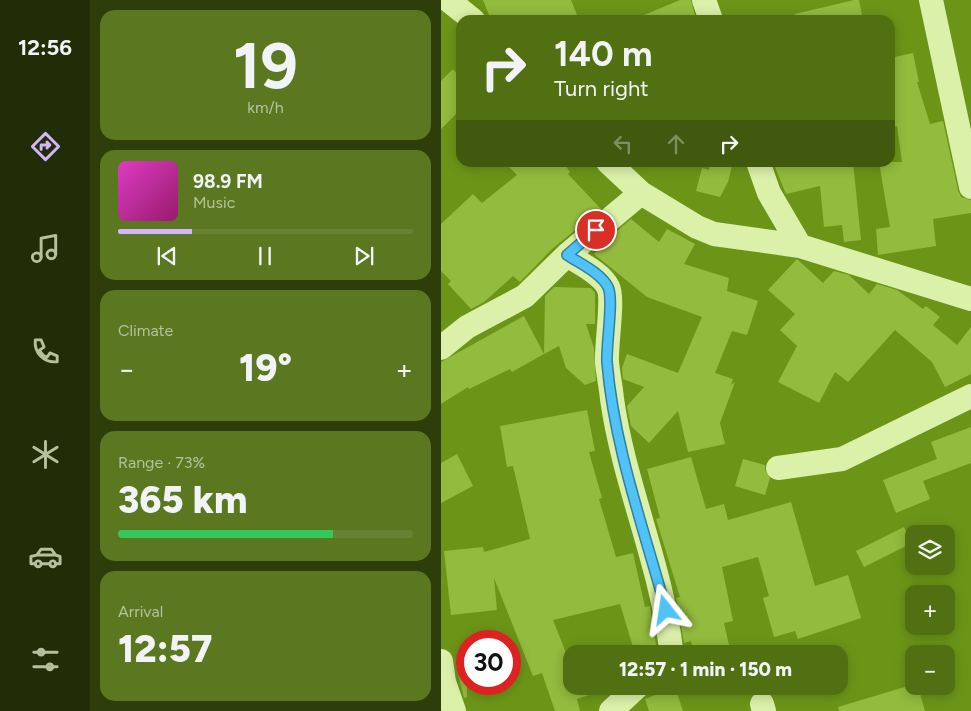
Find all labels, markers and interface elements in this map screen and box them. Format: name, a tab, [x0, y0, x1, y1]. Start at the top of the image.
text: 19	[233, 26, 298, 104]
text: 140 m	[554, 33, 652, 75]
text: 12:56	[18, 34, 72, 61]
icon: right	[471, 35, 536, 100]
text: Turn right	[554, 75, 649, 102]
text: km/h	[247, 98, 284, 117]
icon: directions	[28, 129, 63, 164]
icon: left	[609, 130, 637, 158]
icon: ahead	[662, 130, 690, 158]
icon: right	[715, 130, 743, 158]
text: 98.9 FM	[193, 170, 263, 193]
text: Music	[193, 193, 235, 212]
pin	[575, 209, 617, 251]
icon: arrive	[582, 216, 610, 244]
icon: music	[28, 231, 63, 266]
icon: previous	[153, 242, 181, 270]
icon: pause	[251, 242, 279, 270]
icon: next	[350, 242, 378, 270]
text: Climate	[118, 321, 173, 340]
icon: phone	[28, 334, 63, 369]
text: 19°	[239, 345, 292, 391]
text: −	[118, 352, 135, 386]
text: +	[396, 352, 413, 386]
icon: climate	[28, 437, 63, 472]
text: Range · 73%	[118, 453, 205, 472]
text: 365 km	[118, 477, 248, 523]
map controls	[905, 525, 955, 695]
button: layers	[905, 525, 955, 575]
icon: car	[28, 539, 63, 574]
position arrow	[639, 583, 691, 635]
button: +	[905, 585, 955, 635]
text: Arrival	[118, 602, 163, 621]
text: 12:57	[118, 626, 212, 672]
speed limit sign: 30	[456, 630, 521, 695]
icon: filters	[28, 642, 63, 677]
button: −	[905, 645, 955, 695]
text: 12:57 · 1 min · 150 m	[619, 658, 792, 681]

